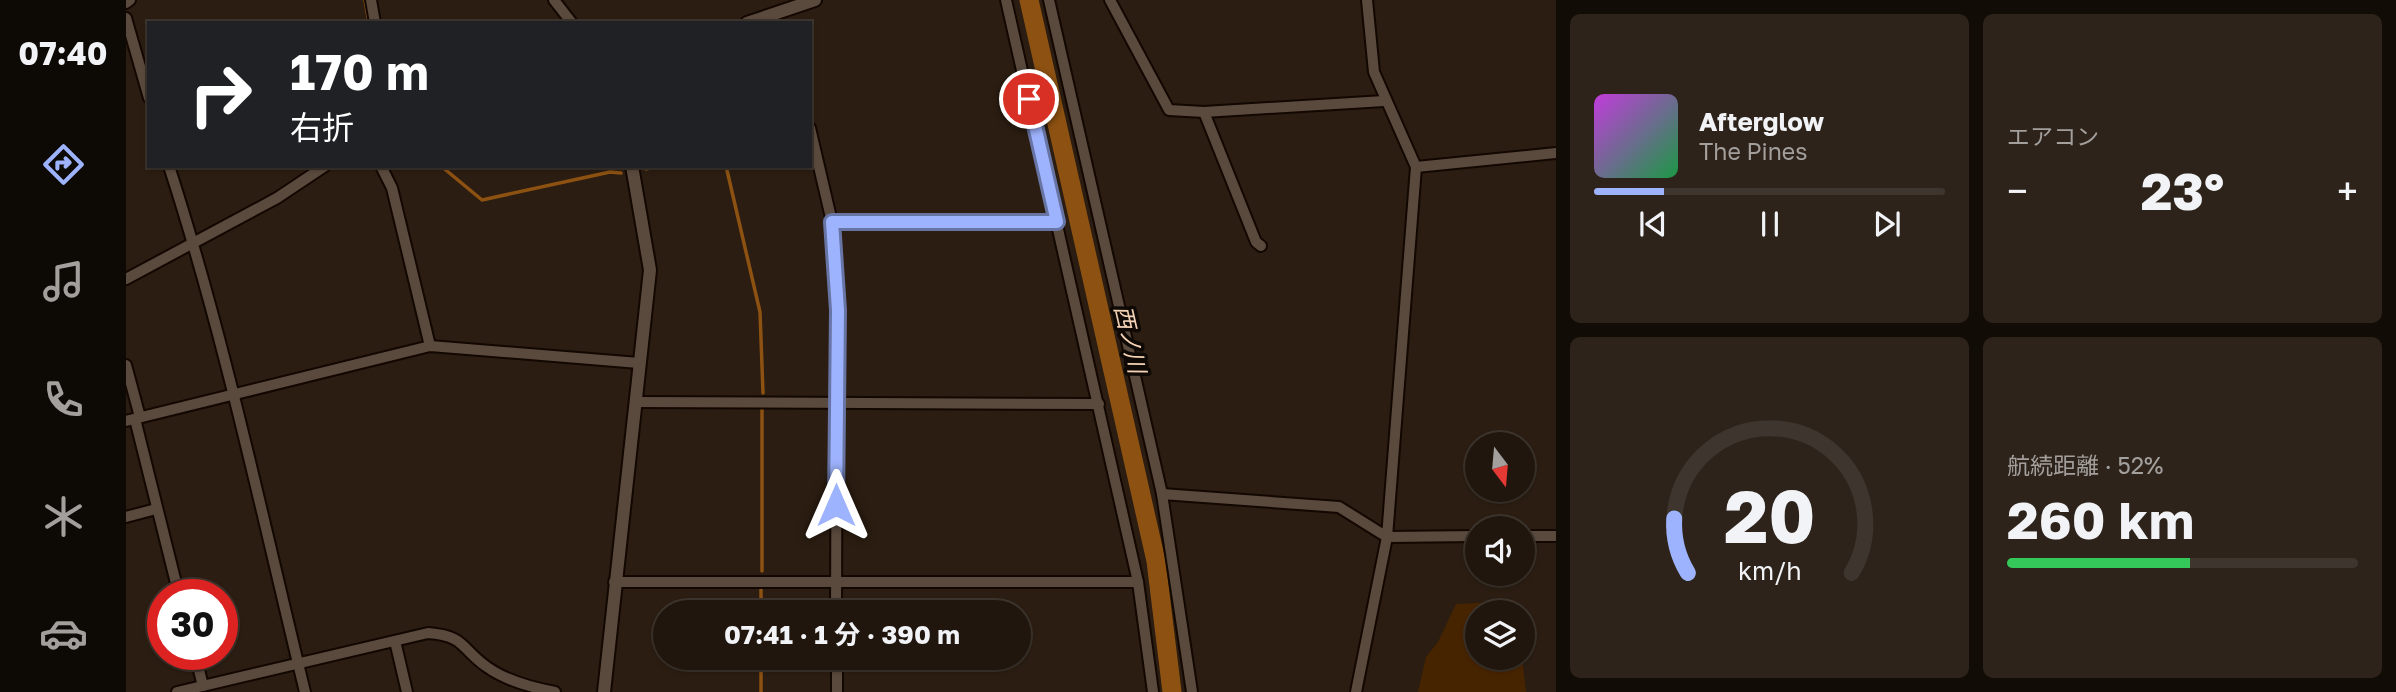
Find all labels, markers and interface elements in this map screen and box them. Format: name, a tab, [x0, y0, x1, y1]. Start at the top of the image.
text: 07:40	[18, 34, 108, 72]
text: 170 m	[290, 42, 429, 101]
icon: right	[175, 49, 266, 140]
pin	[999, 69, 1059, 129]
icon: arrive	[1010, 80, 1048, 118]
text: Afterglow	[1699, 106, 1824, 137]
text: 右折	[290, 108, 354, 146]
text: エアコン	[2007, 122, 2099, 150]
text: The Pines	[1699, 137, 1807, 165]
icon: directions	[39, 140, 88, 189]
text: 23°	[2141, 159, 2224, 221]
text: −	[2007, 168, 2028, 213]
text: +	[2337, 168, 2358, 213]
icon: previous	[1634, 205, 1672, 243]
icon: pause	[1751, 205, 1789, 243]
icon: next	[1868, 205, 1906, 243]
icon: music	[39, 257, 88, 306]
water label: 西ノ川	[1110, 302, 1153, 379]
icon: phone	[39, 375, 88, 424]
north arrow	[1465, 432, 1535, 502]
map controls	[1465, 432, 1535, 670]
text: 航続距離 · 52%	[2007, 451, 2163, 479]
position arrow	[799, 468, 873, 542]
text: 20	[1724, 473, 1815, 560]
text: 260 km	[2007, 488, 2194, 550]
icon: climate	[39, 492, 88, 541]
button: sound	[1465, 516, 1535, 586]
text: km/h	[1738, 555, 1801, 586]
speed limit sign: 30	[147, 579, 238, 670]
button: layers	[1465, 600, 1535, 670]
icon: car	[39, 609, 88, 658]
text: 07:41 · 1 分 · 390 m	[724, 619, 960, 650]

